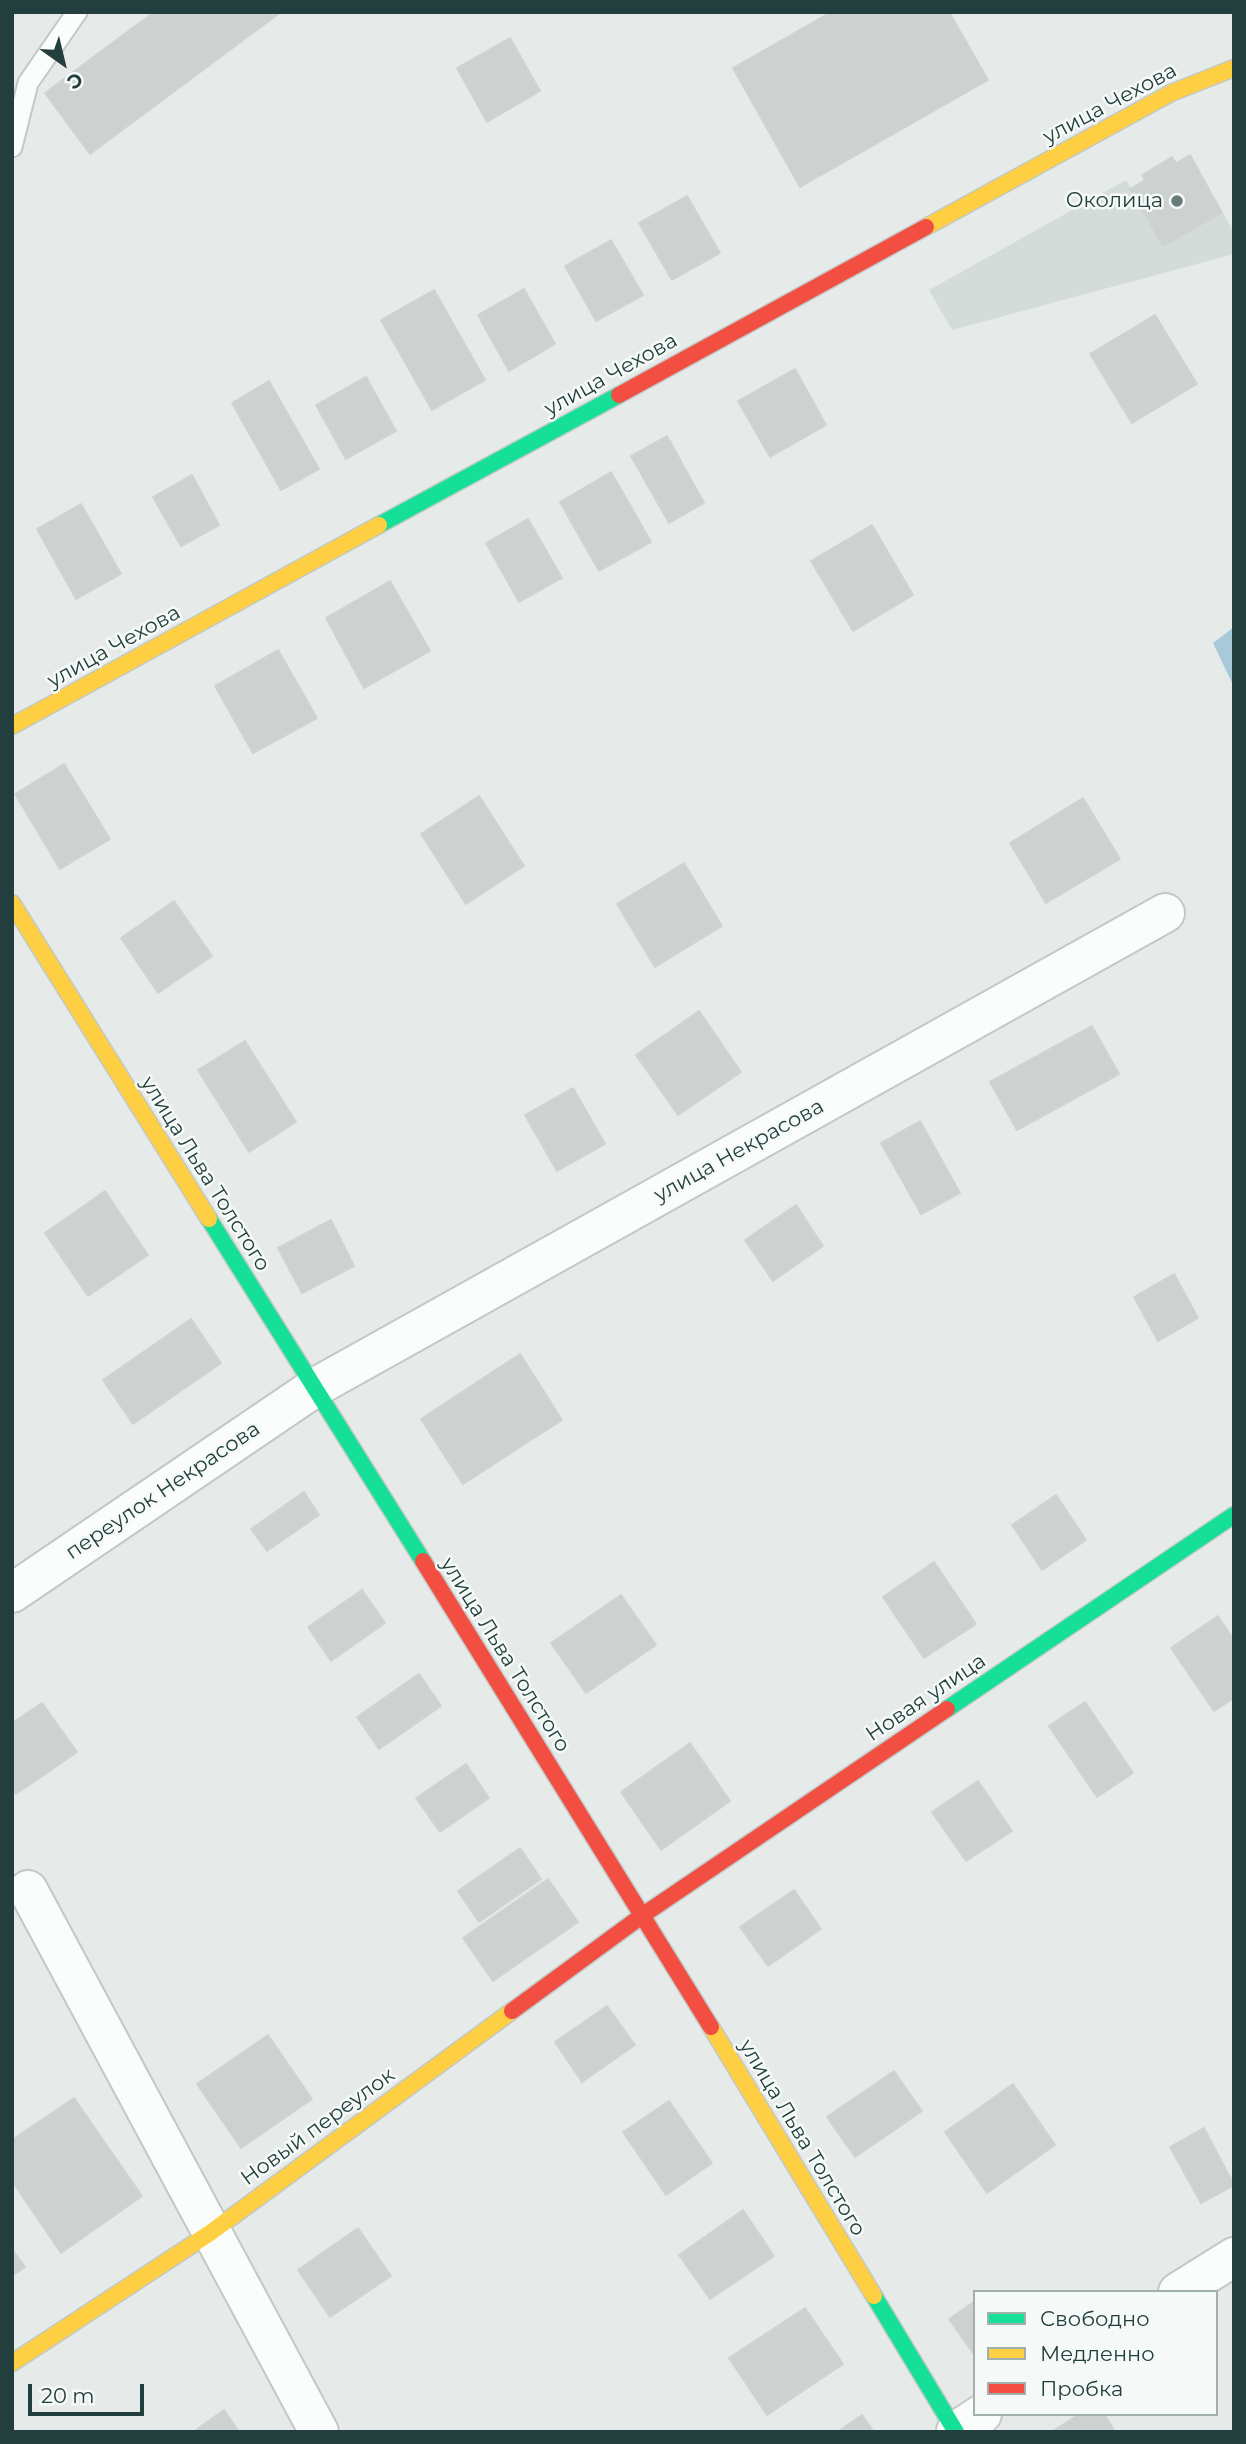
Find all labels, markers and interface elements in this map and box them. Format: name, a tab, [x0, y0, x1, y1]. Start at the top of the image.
north arrow	[28, 28, 98, 98]
street label: улица Чехова	[1039, 58, 1181, 150]
text: С	[63, 67, 87, 94]
place label: Околица	[1066, 188, 1163, 214]
marker: Околица	[1169, 193, 1185, 209]
street label: улица Чехова	[540, 328, 682, 422]
street label: улица Чехова	[43, 600, 185, 694]
street label: улица Льва Толстого	[135, 1072, 275, 1276]
street label: улица Некрасова	[650, 1094, 828, 1208]
street label: переулок Некрасова	[61, 1417, 265, 1565]
street label: улица Льва Толстого	[435, 1553, 575, 1757]
street label: Новая улица	[861, 1649, 991, 1747]
street label: улица Льва Толстого	[733, 2035, 871, 2241]
street label: Новый переулок	[236, 2063, 400, 2191]
legend	[973, 2290, 1218, 2416]
text: Свободно	[1040, 2306, 1150, 2331]
text: Медленно	[1040, 2341, 1155, 2366]
scale bar	[32, 2370, 147, 2414]
text: Пробка	[1040, 2376, 1123, 2401]
text: 20 m	[41, 2383, 95, 2408]

